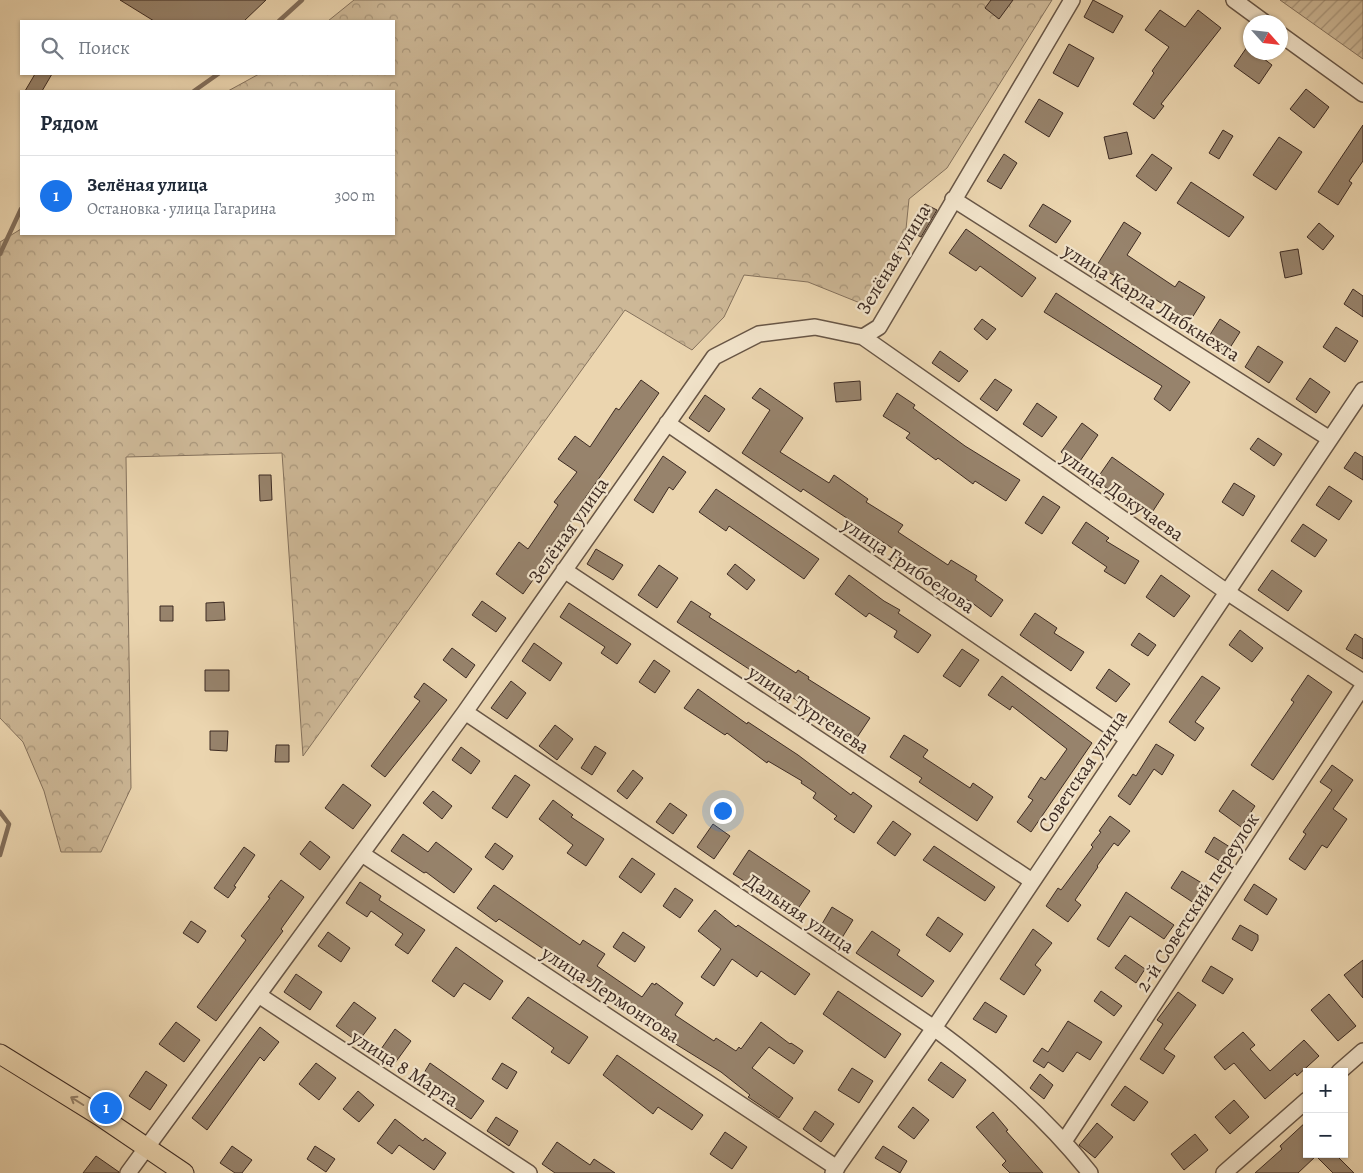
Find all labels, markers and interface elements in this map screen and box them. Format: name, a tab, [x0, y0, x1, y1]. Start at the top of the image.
north arrow	[1243, 15, 1288, 60]
search box	[20, 20, 395, 75]
icon: search	[38, 34, 66, 62]
text: Поиск	[78, 35, 130, 61]
text: Рядом	[40, 109, 98, 137]
text: Зелёная улица	[87, 172, 208, 198]
text: 1	[53, 185, 59, 207]
text: 300 m	[335, 185, 375, 207]
text: Остановка · улица Гагарина	[87, 198, 276, 220]
street label: Зелёная улица	[850, 198, 937, 319]
street label: улица Карла Либкнехта	[1057, 236, 1246, 368]
street label: улица Докучаева	[1055, 442, 1190, 548]
street label: Зелёная улица	[522, 471, 615, 589]
street label: улица Грибоедова	[836, 510, 981, 620]
street label: улица Тургенева	[742, 658, 876, 761]
street label: Советская улица	[1031, 704, 1134, 838]
your location	[710, 798, 736, 824]
street label: 2-й Советский переулок	[1129, 807, 1266, 997]
street label: Дальняя улица	[740, 867, 860, 960]
street label: улица Лермонтова	[535, 939, 686, 1050]
street label: улица 8 Марта	[345, 1023, 464, 1114]
map controls	[1303, 1068, 1348, 1158]
button: +	[1303, 1068, 1348, 1113]
pin: 1	[90, 1089, 122, 1127]
one-way arrow	[70, 1096, 84, 1106]
button: −	[1303, 1113, 1348, 1158]

